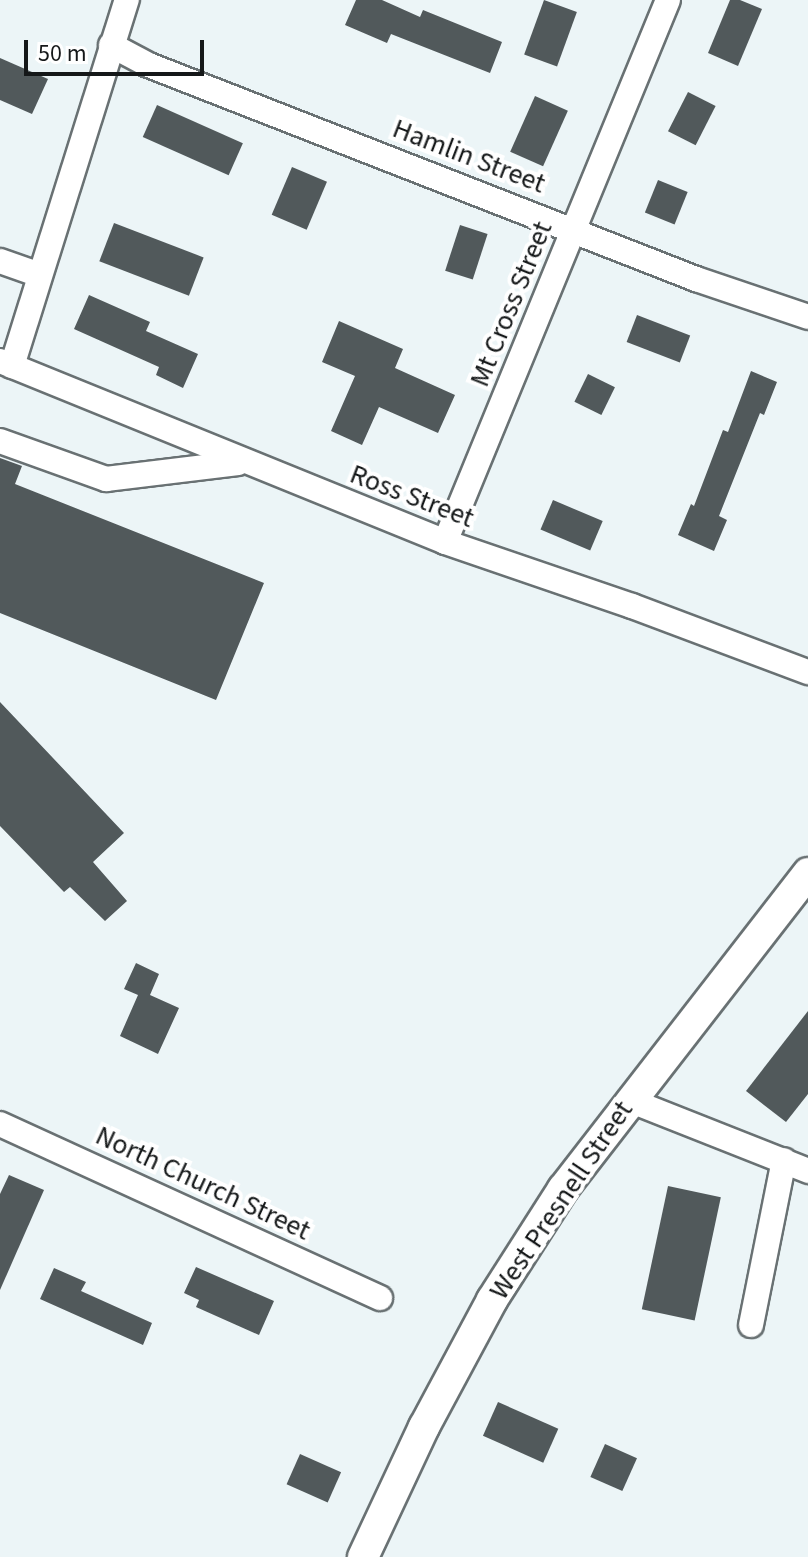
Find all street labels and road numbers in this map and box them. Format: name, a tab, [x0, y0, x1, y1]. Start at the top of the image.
street label: Hamlin Street	[388, 112, 550, 200]
street label: Mt Cross Street	[463, 216, 559, 392]
street label: Ross Street	[345, 457, 479, 535]
street label: West Presnell Street	[482, 1094, 640, 1306]
street label: North Church Street	[90, 1119, 316, 1247]

